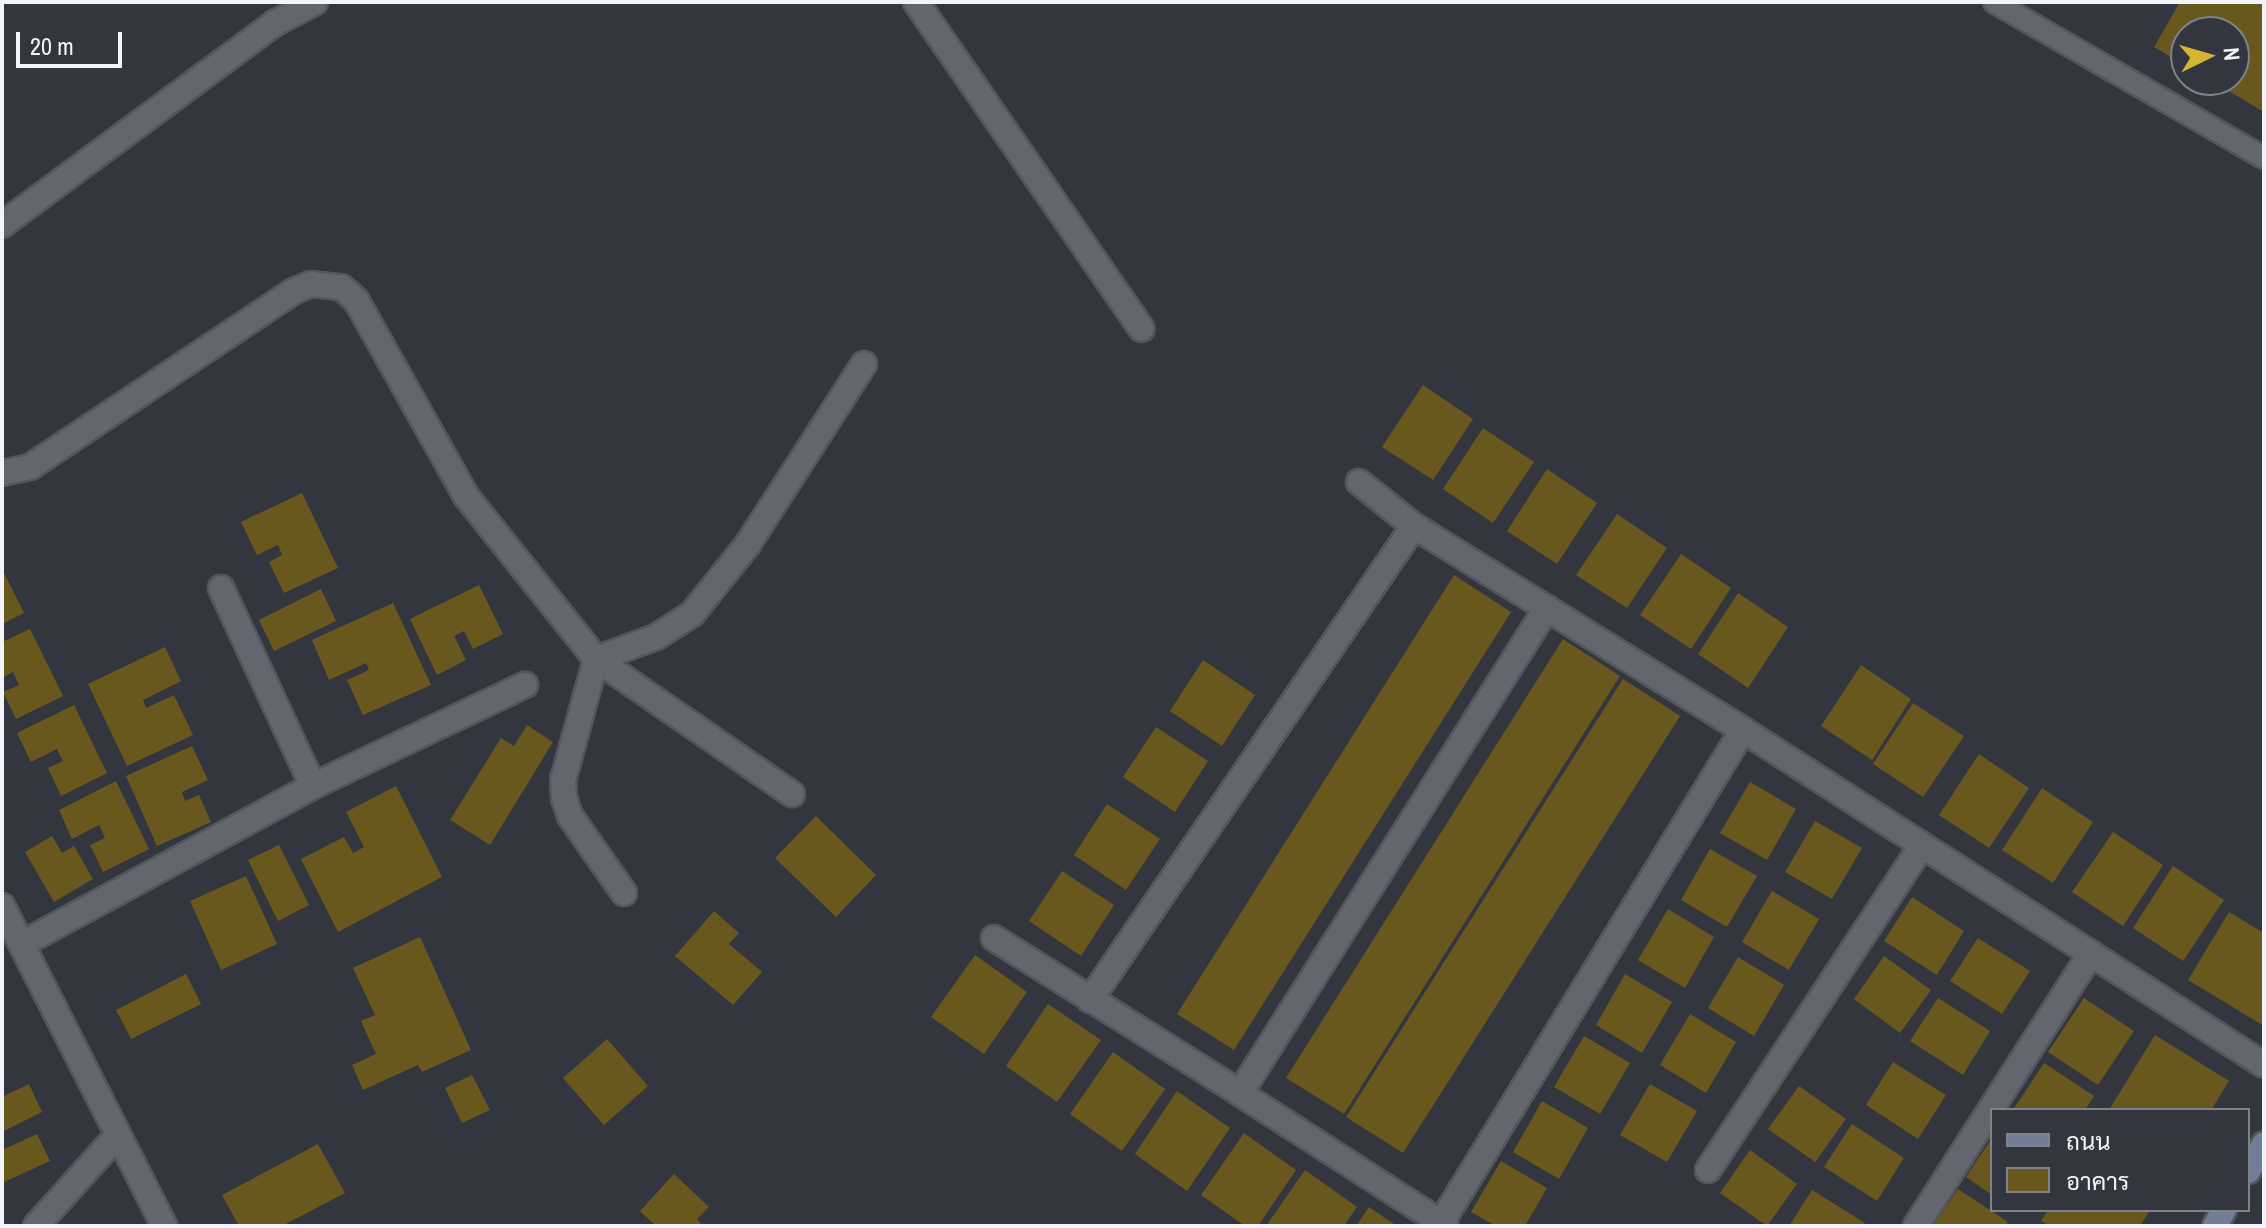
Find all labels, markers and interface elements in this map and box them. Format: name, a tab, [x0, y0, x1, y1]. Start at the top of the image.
scale bar	[20, 16, 126, 66]
north arrow	[2170, 16, 2250, 96]
text: 20 m	[30, 30, 74, 62]
text: N	[2216, 46, 2247, 62]
legend	[1990, 1108, 2250, 1212]
text: ถนน	[2066, 1125, 2111, 1157]
text: อาคาร	[2066, 1165, 2129, 1197]

